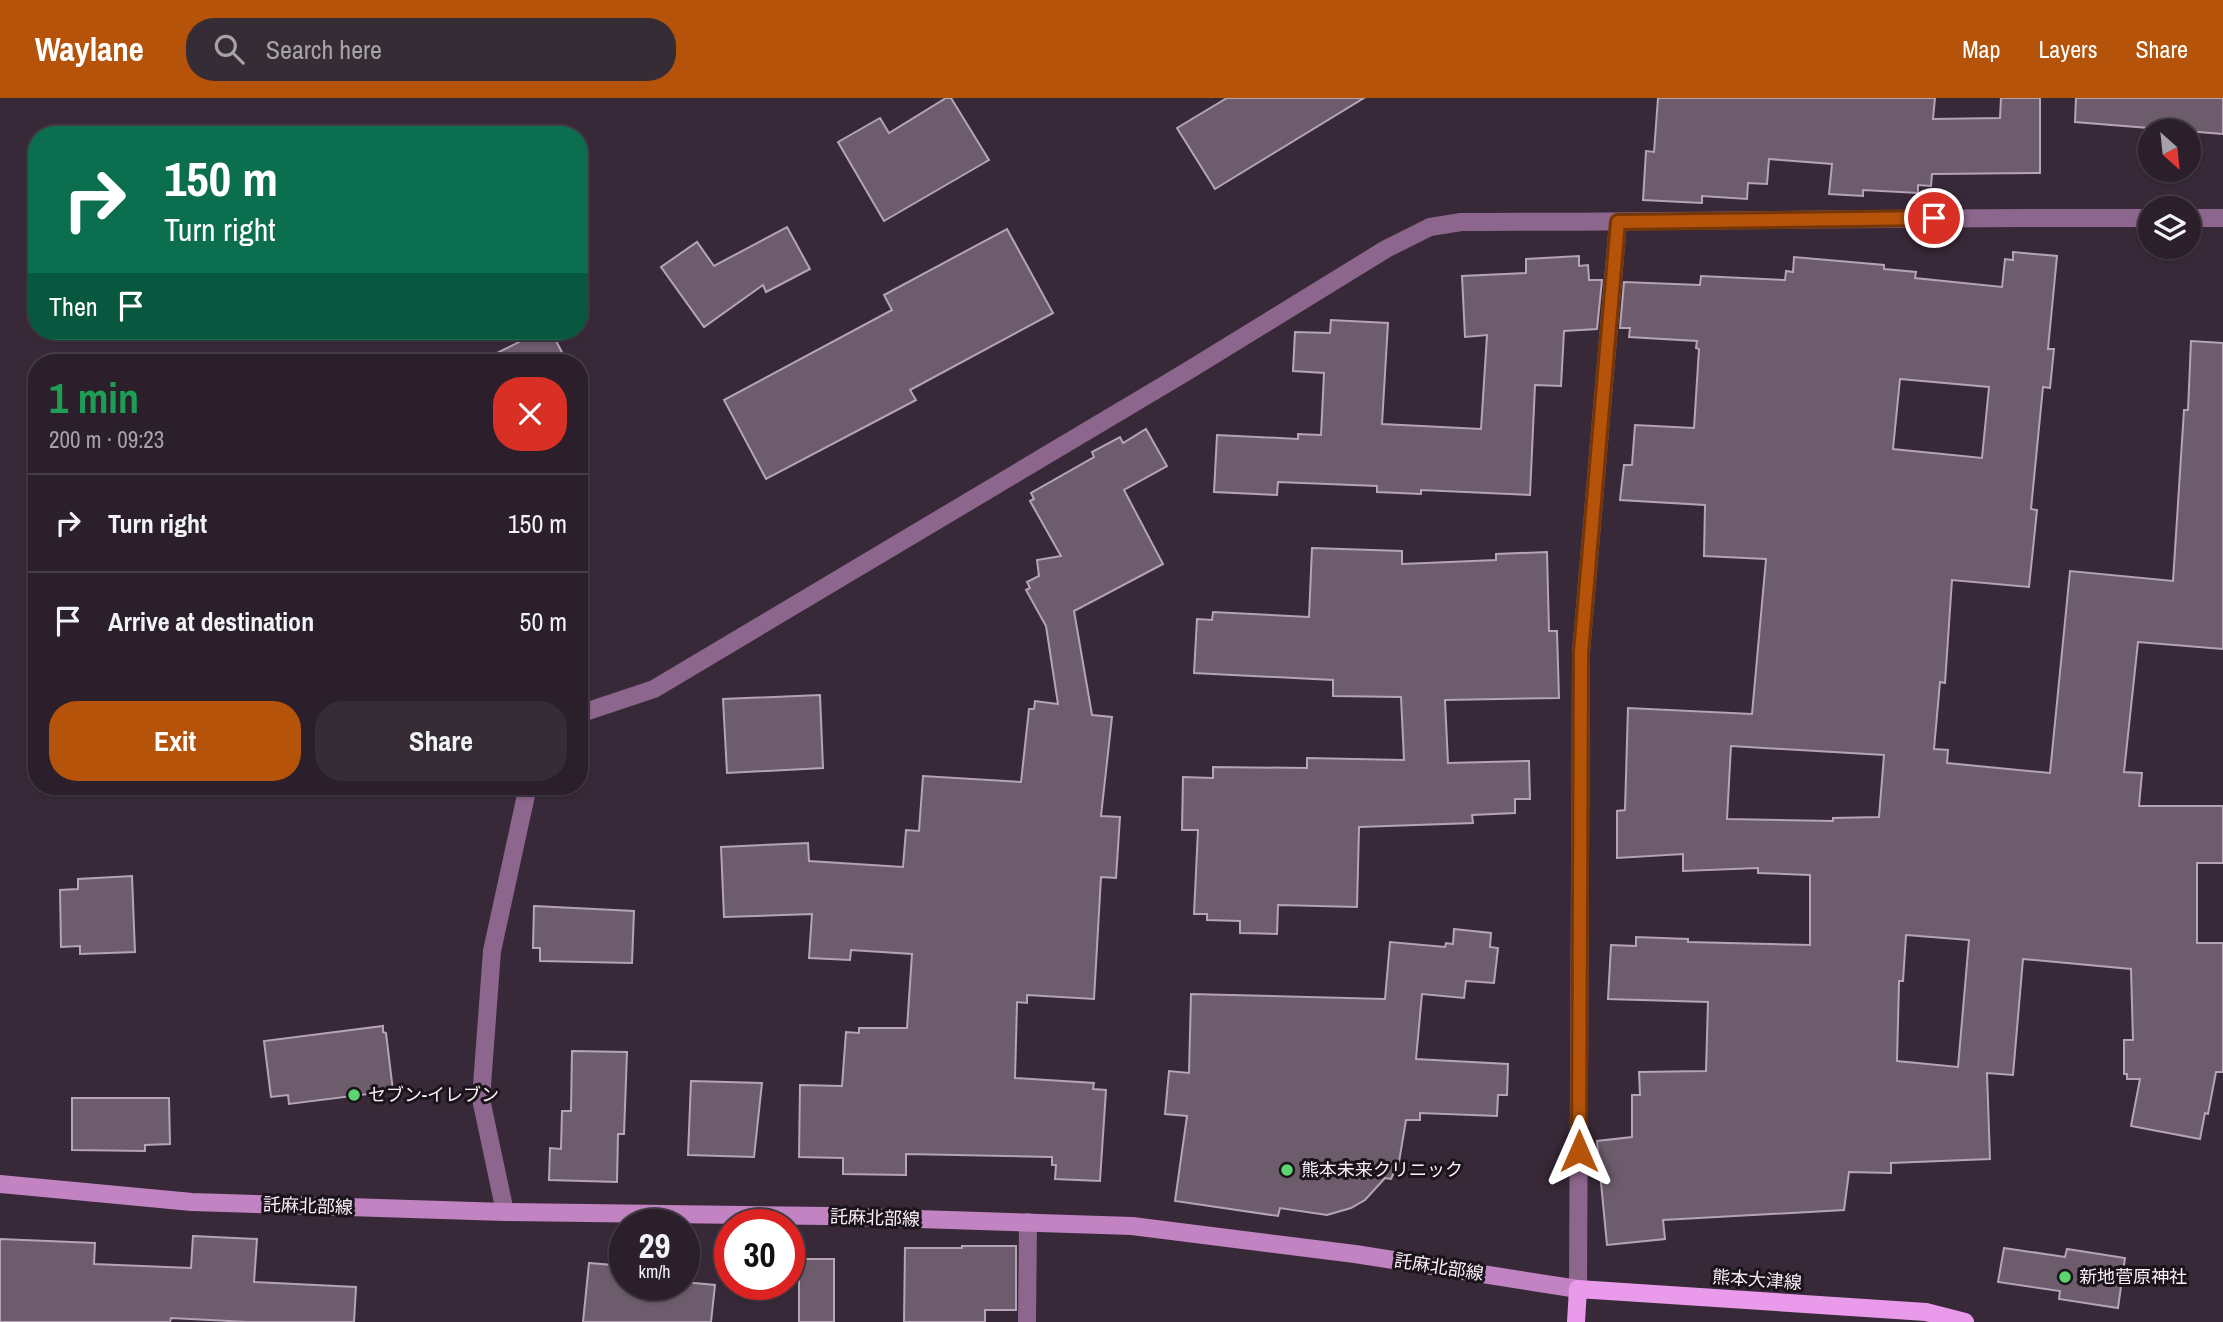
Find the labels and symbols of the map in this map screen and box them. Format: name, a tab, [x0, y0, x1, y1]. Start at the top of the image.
north arrow	[2138, 119, 2202, 182]
pin	[1904, 188, 1964, 248]
place label: セブン-イレブン	[368, 1082, 499, 1107]
marker: セブン-イレブン	[346, 1087, 362, 1103]
position arrow	[1542, 1114, 1616, 1188]
place label: 熊本未来クリニック	[1301, 1157, 1463, 1182]
marker: 熊本未来クリニック	[1279, 1162, 1295, 1178]
street label: 託麻北部線	[263, 1191, 353, 1220]
street label: 託麻北部線	[830, 1203, 920, 1232]
speed limit sign: 30	[714, 1209, 805, 1300]
street label: 託麻北部線	[1393, 1247, 1485, 1286]
street label: 熊本大津線	[1711, 1264, 1803, 1295]
place label: 新地菅原神社	[2079, 1264, 2187, 1289]
marker: 新地菅原神社	[2057, 1269, 2073, 1285]

